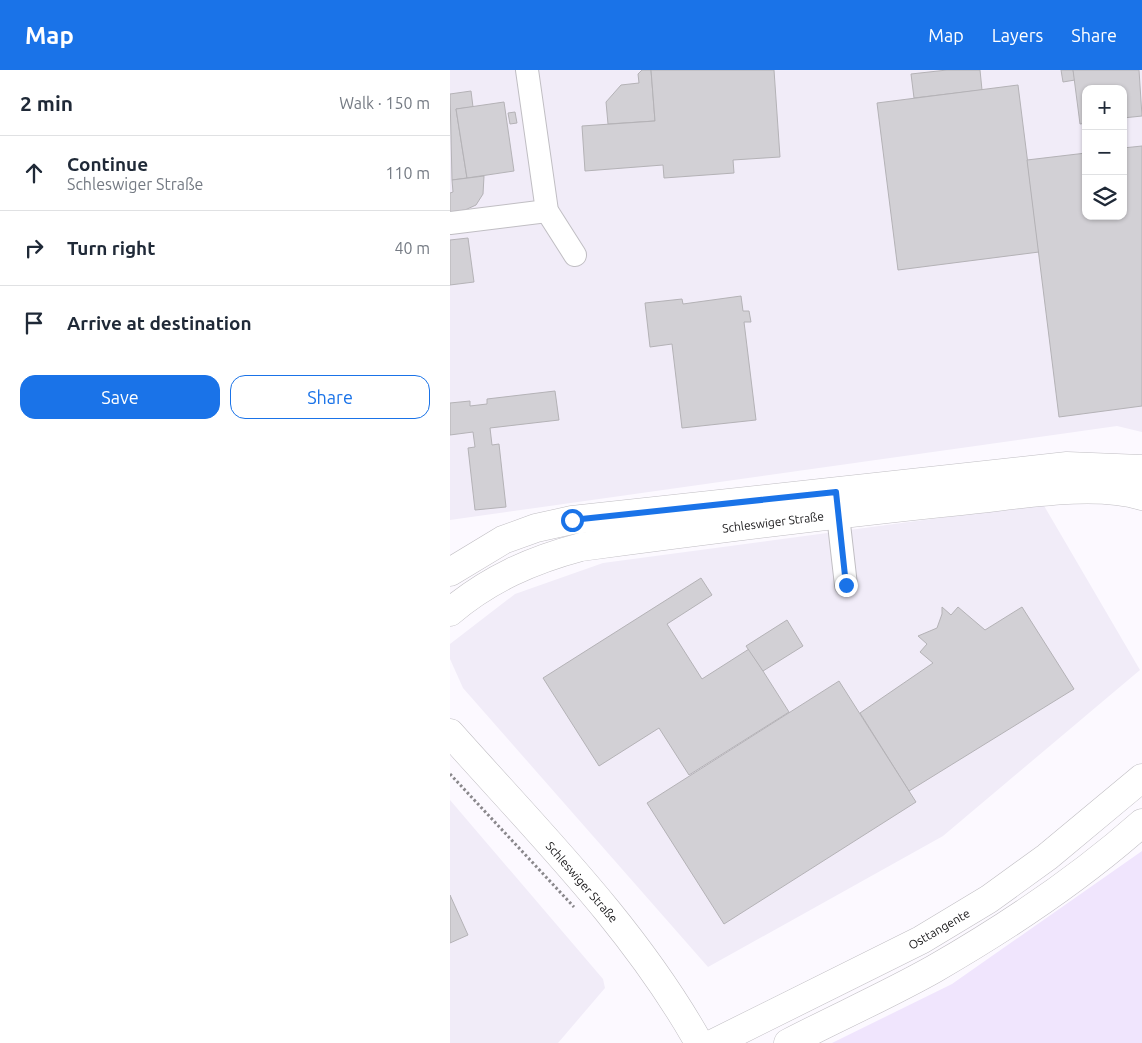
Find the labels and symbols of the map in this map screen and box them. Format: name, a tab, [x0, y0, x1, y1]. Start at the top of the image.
route start	[561, 509, 584, 532]
street label: Schleswiger Straße	[721, 509, 825, 535]
route end	[835, 574, 858, 597]
street label: Schleswiger Straße	[544, 839, 620, 925]
street label: Osttangente	[906, 906, 972, 952]

